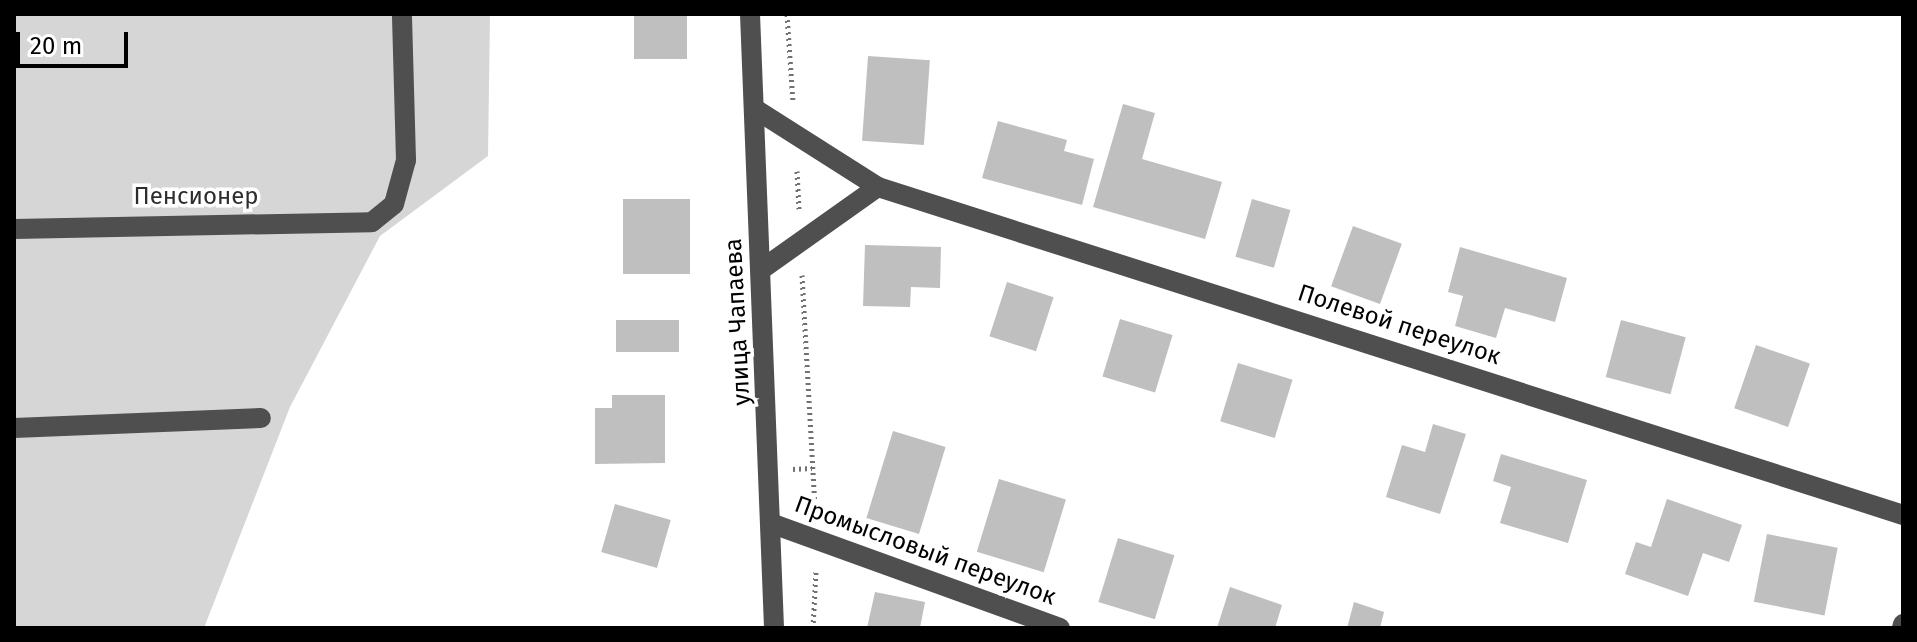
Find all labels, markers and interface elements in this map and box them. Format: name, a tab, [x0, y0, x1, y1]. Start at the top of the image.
scale bar	[20, 16, 132, 66]
text: 20 m	[30, 32, 82, 60]
park label: Пенсионер	[134, 183, 258, 211]
street label: улица Чапаева	[719, 238, 757, 406]
street label: Полевой переулок	[1294, 279, 1504, 371]
street label: Промысловый переулок	[791, 490, 1059, 612]

